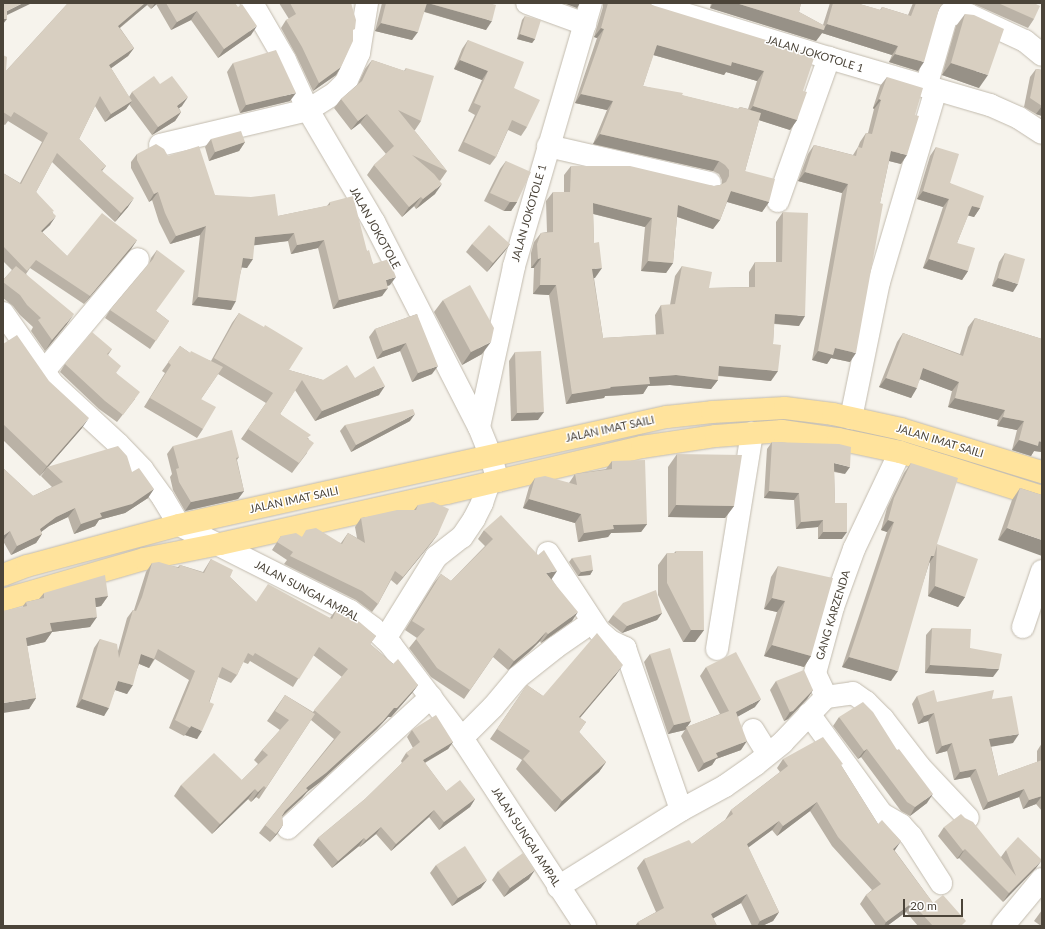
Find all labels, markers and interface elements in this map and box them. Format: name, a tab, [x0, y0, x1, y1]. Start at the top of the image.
street label: JALAN JOKOTOLE 1	[765, 33, 865, 75]
street label: JALAN JOKOTOLE 1	[509, 163, 549, 263]
street label: JALAN JOKOTOLE	[347, 185, 403, 271]
street label: JALAN IMAT SAILI	[564, 413, 656, 445]
street label: JALAN IMAT SAILI	[895, 421, 985, 461]
street label: JALAN IMAT SAILI	[248, 484, 340, 516]
street label: JALAN SUNGAI AMPAL	[252, 558, 362, 624]
street label: GANG KARZENDA	[813, 568, 853, 662]
street label: JALAN SUNGAI AMPAL	[489, 784, 563, 890]
scale bar	[905, 891, 965, 917]
text: 20 m	[910, 898, 937, 913]

